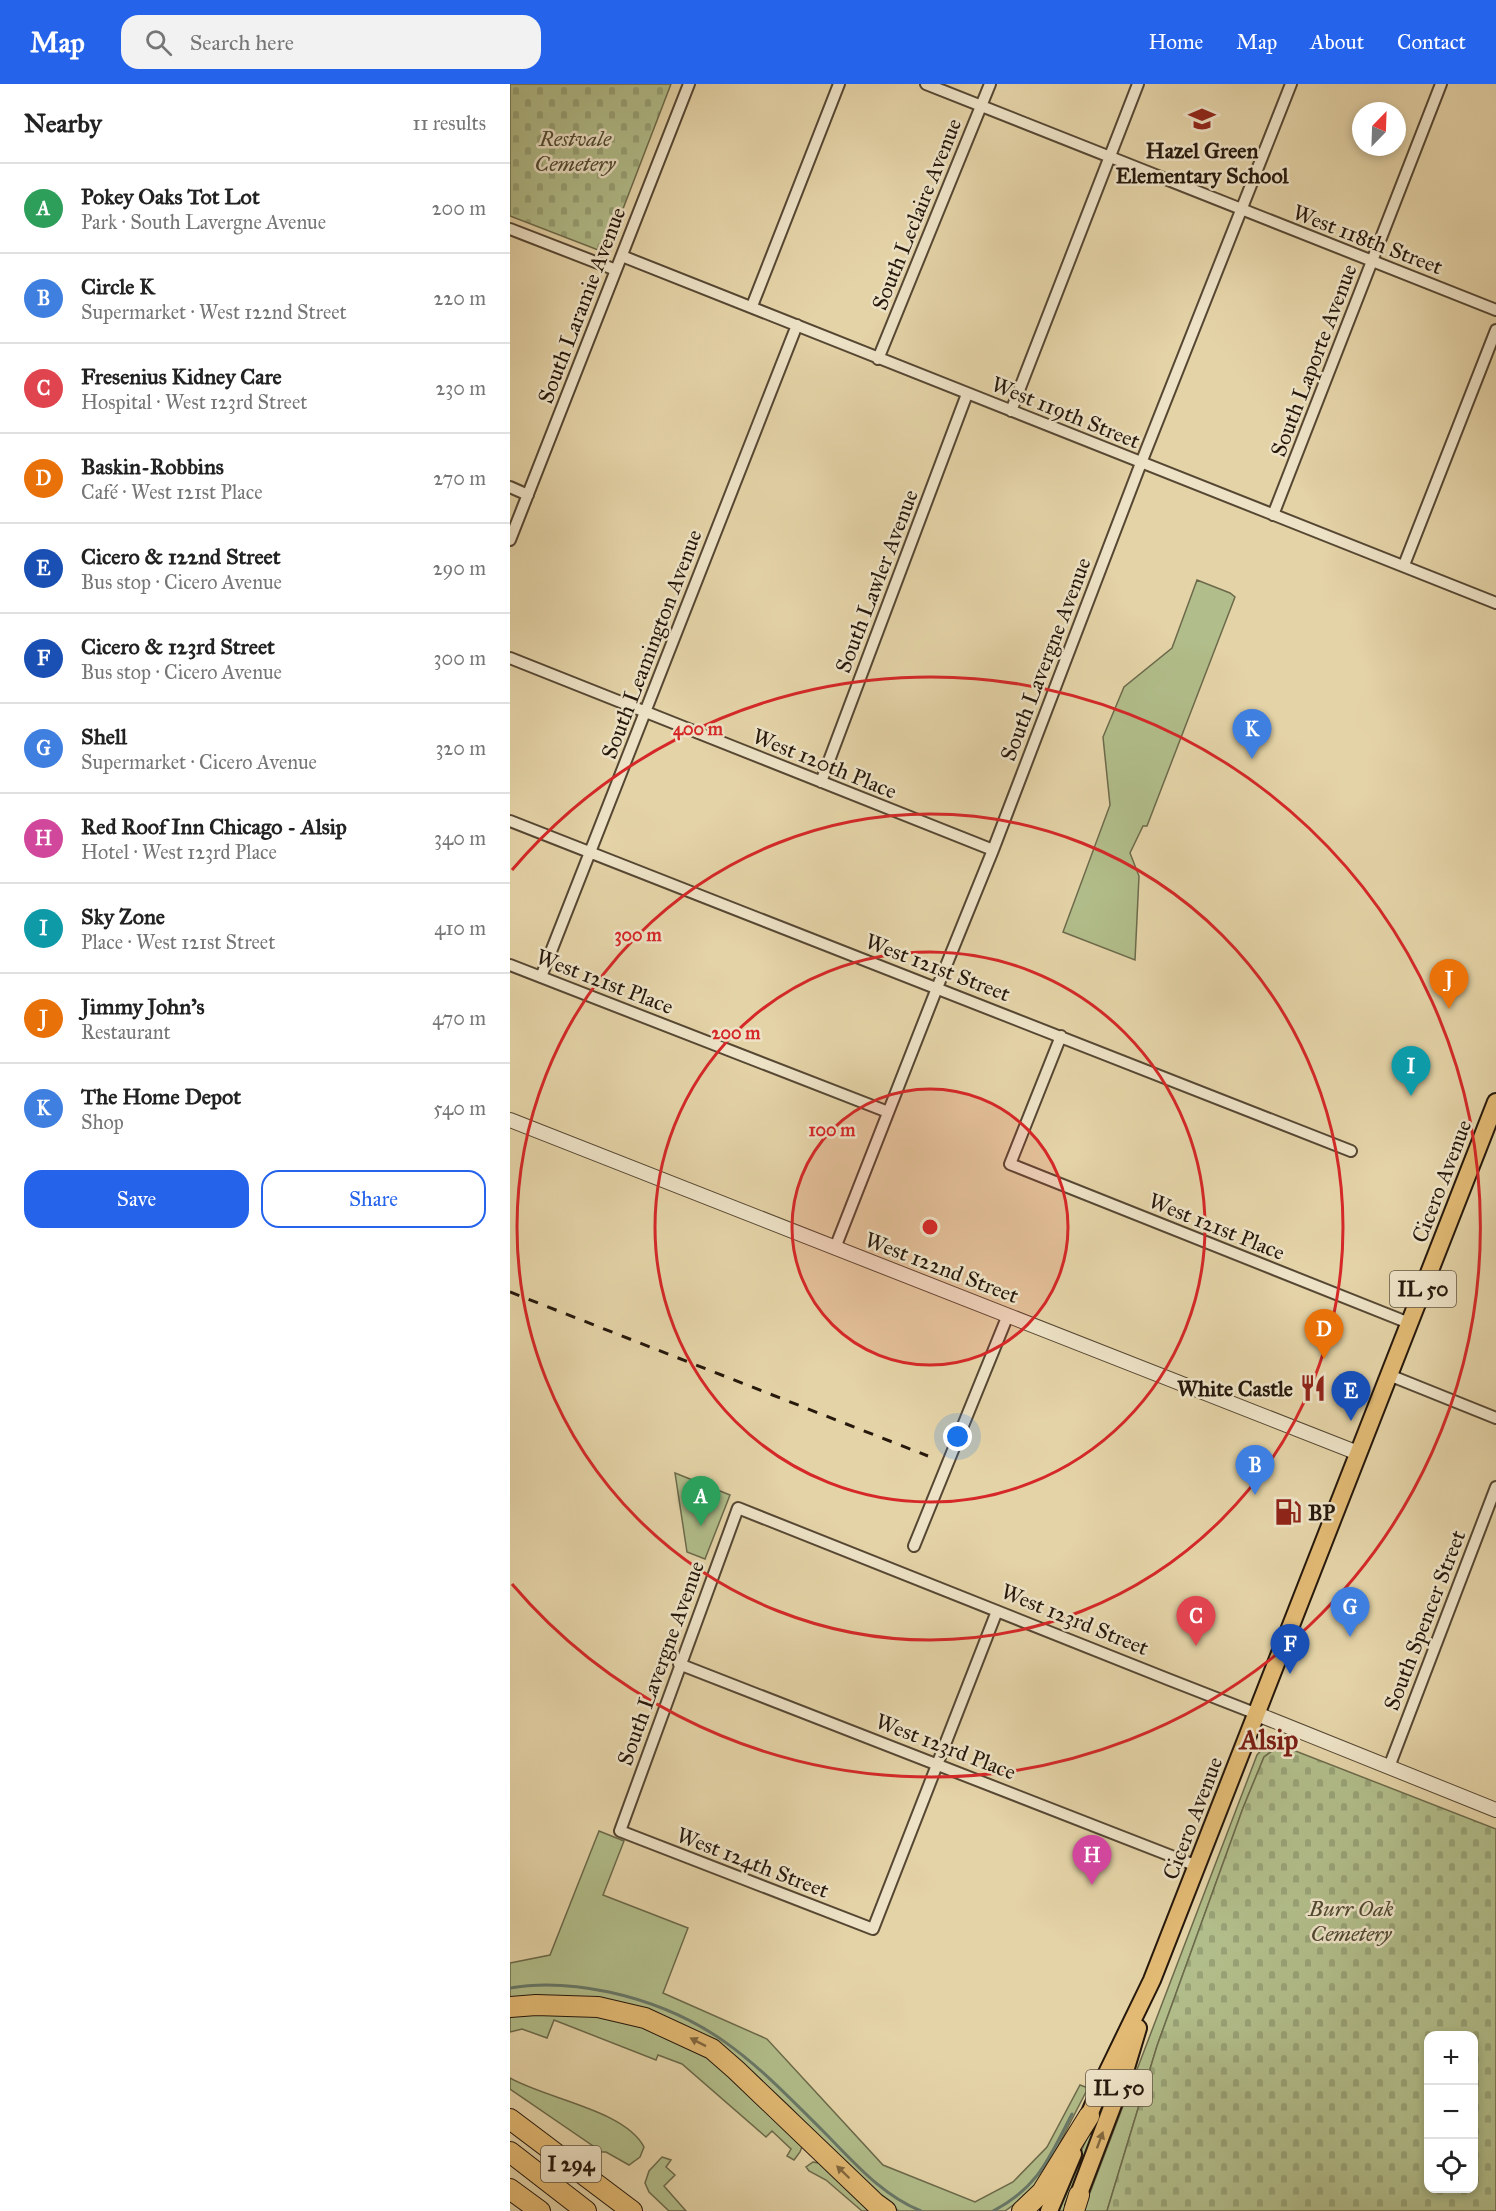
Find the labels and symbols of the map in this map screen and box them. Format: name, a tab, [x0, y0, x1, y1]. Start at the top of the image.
north arrow	[1352, 102, 1406, 156]
school or university icon: Hazel Green Elementary School	[1187, 104, 1217, 134]
street label: South Leclaire Avenue	[866, 114, 967, 314]
park label: Restvale Cemetery	[535, 125, 616, 177]
place label: Hazel Green Elementary School	[1115, 137, 1290, 189]
street label: West 118th Street	[1289, 199, 1447, 280]
street label: South Laramie Avenue	[532, 203, 631, 407]
street label: South Laporte Avenue	[1264, 260, 1363, 460]
street label: West 119th Street	[987, 370, 1144, 455]
street label: South Lawler Avenue	[829, 486, 924, 677]
street label: South Leamington Avenue	[595, 526, 708, 763]
street label: South Lavergne Avenue	[994, 554, 1097, 765]
pin: K	[1232, 710, 1272, 759]
text: 400 m	[673, 718, 724, 741]
street label: West 120th Place	[749, 722, 901, 805]
text: 300 m	[614, 924, 662, 947]
street label: West 121st Street	[861, 927, 1014, 1008]
street label: West 121st Place	[532, 943, 677, 1020]
pin: J	[1430, 960, 1468, 1009]
text: 200 m	[712, 1022, 761, 1044]
pin: I	[1392, 1046, 1430, 1096]
street label: Cicero Avenue	[1406, 1116, 1477, 1247]
text: 100 m	[809, 1119, 856, 1141]
street label: West 121st Place	[1145, 1187, 1289, 1266]
centre of rings	[920, 1217, 940, 1237]
street label: West 122nd Street	[861, 1226, 1023, 1309]
road number: IL 50	[1390, 1271, 1456, 1307]
pin: D	[1304, 1310, 1344, 1359]
pin: E	[1332, 1372, 1370, 1421]
restaurant icon: White Castle	[1298, 1373, 1328, 1403]
place label: White Castle	[1177, 1375, 1293, 1402]
your location	[943, 1422, 972, 1451]
pin: B	[1236, 1446, 1274, 1495]
pin: A	[682, 1476, 720, 1526]
fuel station icon: BP	[1273, 1497, 1303, 1527]
place label: BP	[1308, 1499, 1335, 1526]
street label: South Spencer Street	[1378, 1526, 1471, 1714]
street label: South Lavergne Avenue	[611, 1557, 710, 1769]
street label: West 123rd Street	[997, 1578, 1153, 1661]
pin: G	[1330, 1588, 1370, 1637]
pin: C	[1176, 1596, 1216, 1646]
pin: F	[1270, 1624, 1310, 1674]
street label: West 123rd Place	[872, 1707, 1020, 1786]
district label: Alsip	[1238, 1722, 1298, 1757]
street label: Cicero Avenue	[1157, 1753, 1228, 1884]
street label: West 124th Street	[673, 1821, 833, 1904]
pin: H	[1072, 1836, 1112, 1885]
park label: Burr Oak Cemetery	[1308, 1895, 1394, 1947]
one-way arrow	[690, 2038, 707, 2047]
road number: IL 50	[1086, 2070, 1152, 2106]
one-way arrow	[1095, 2131, 1105, 2149]
road number: I 294	[541, 2146, 601, 2182]
one-way arrow	[835, 2165, 850, 2179]

